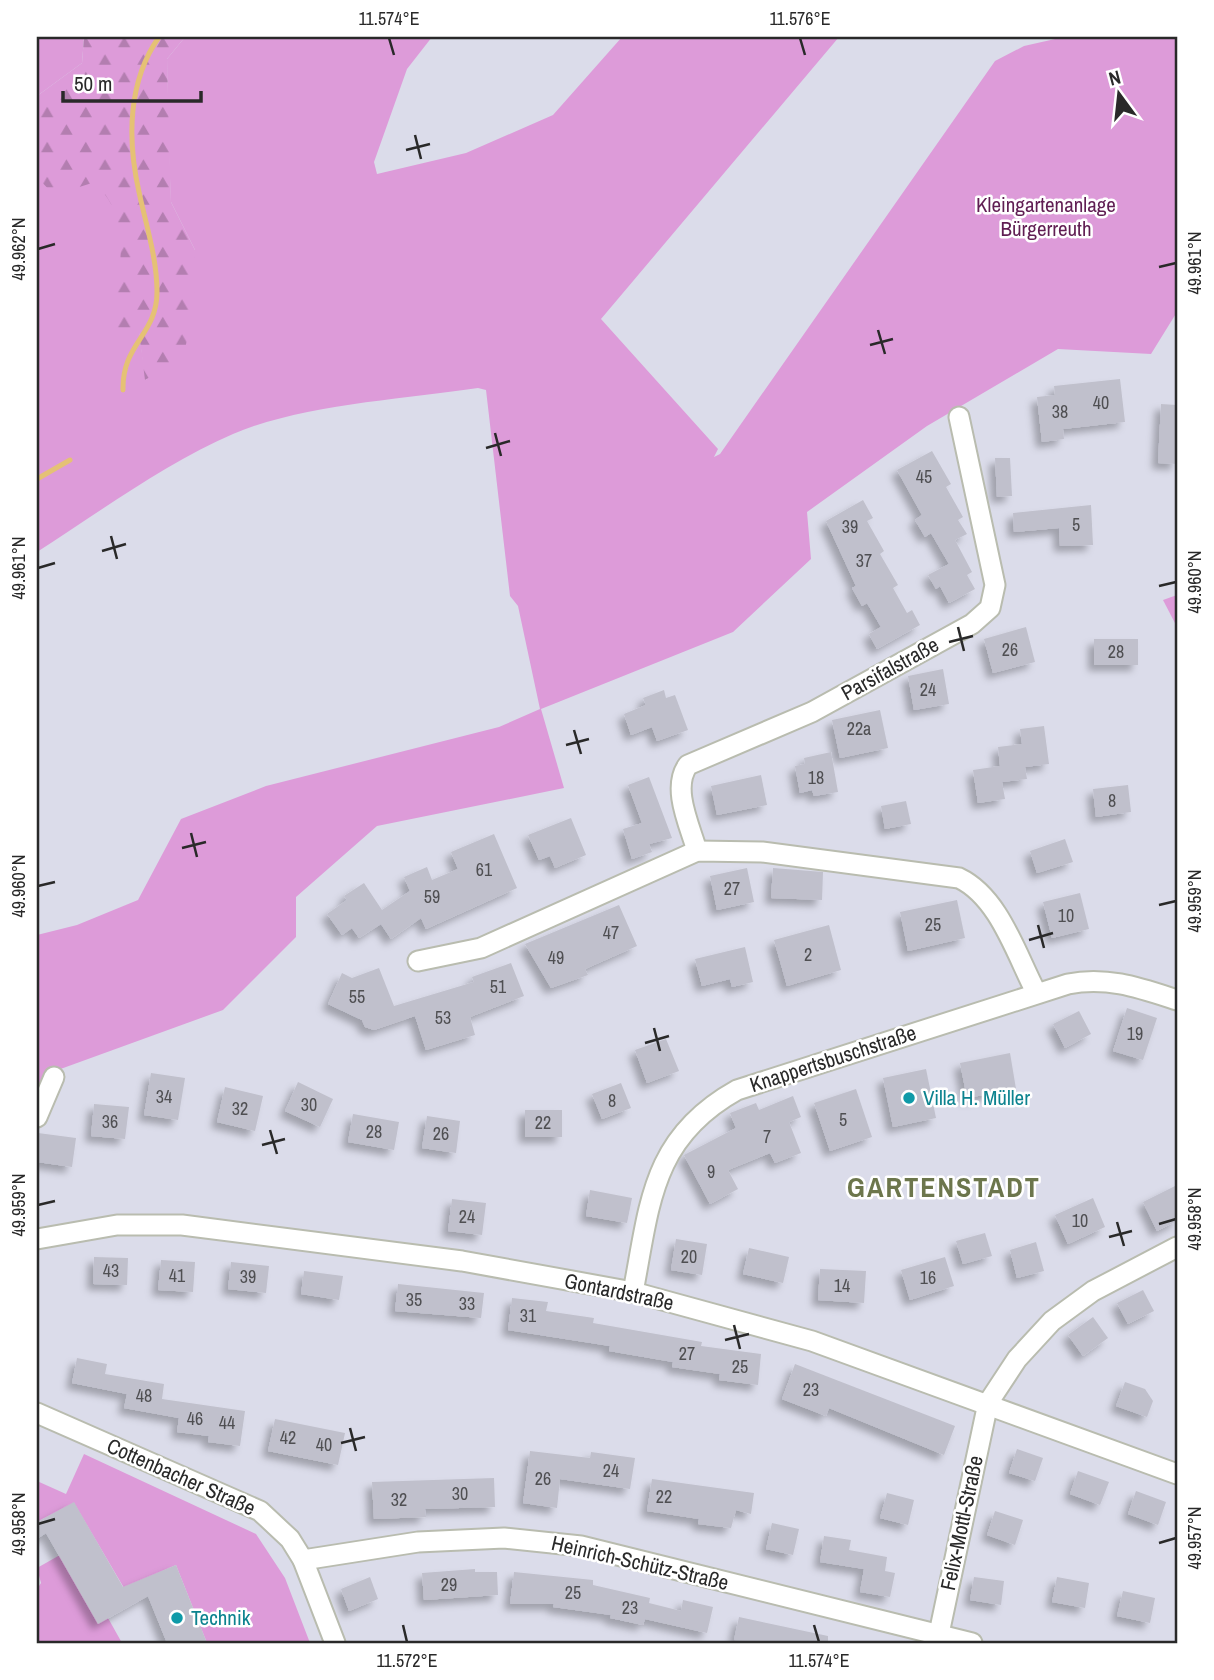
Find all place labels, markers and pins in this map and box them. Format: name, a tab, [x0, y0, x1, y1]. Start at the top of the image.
place label: Villa H. Müller	[923, 1083, 1030, 1112]
marker: Villa H. Müller	[901, 1090, 917, 1106]
place label: Technik	[191, 1603, 251, 1632]
marker: Technik	[169, 1610, 185, 1626]

